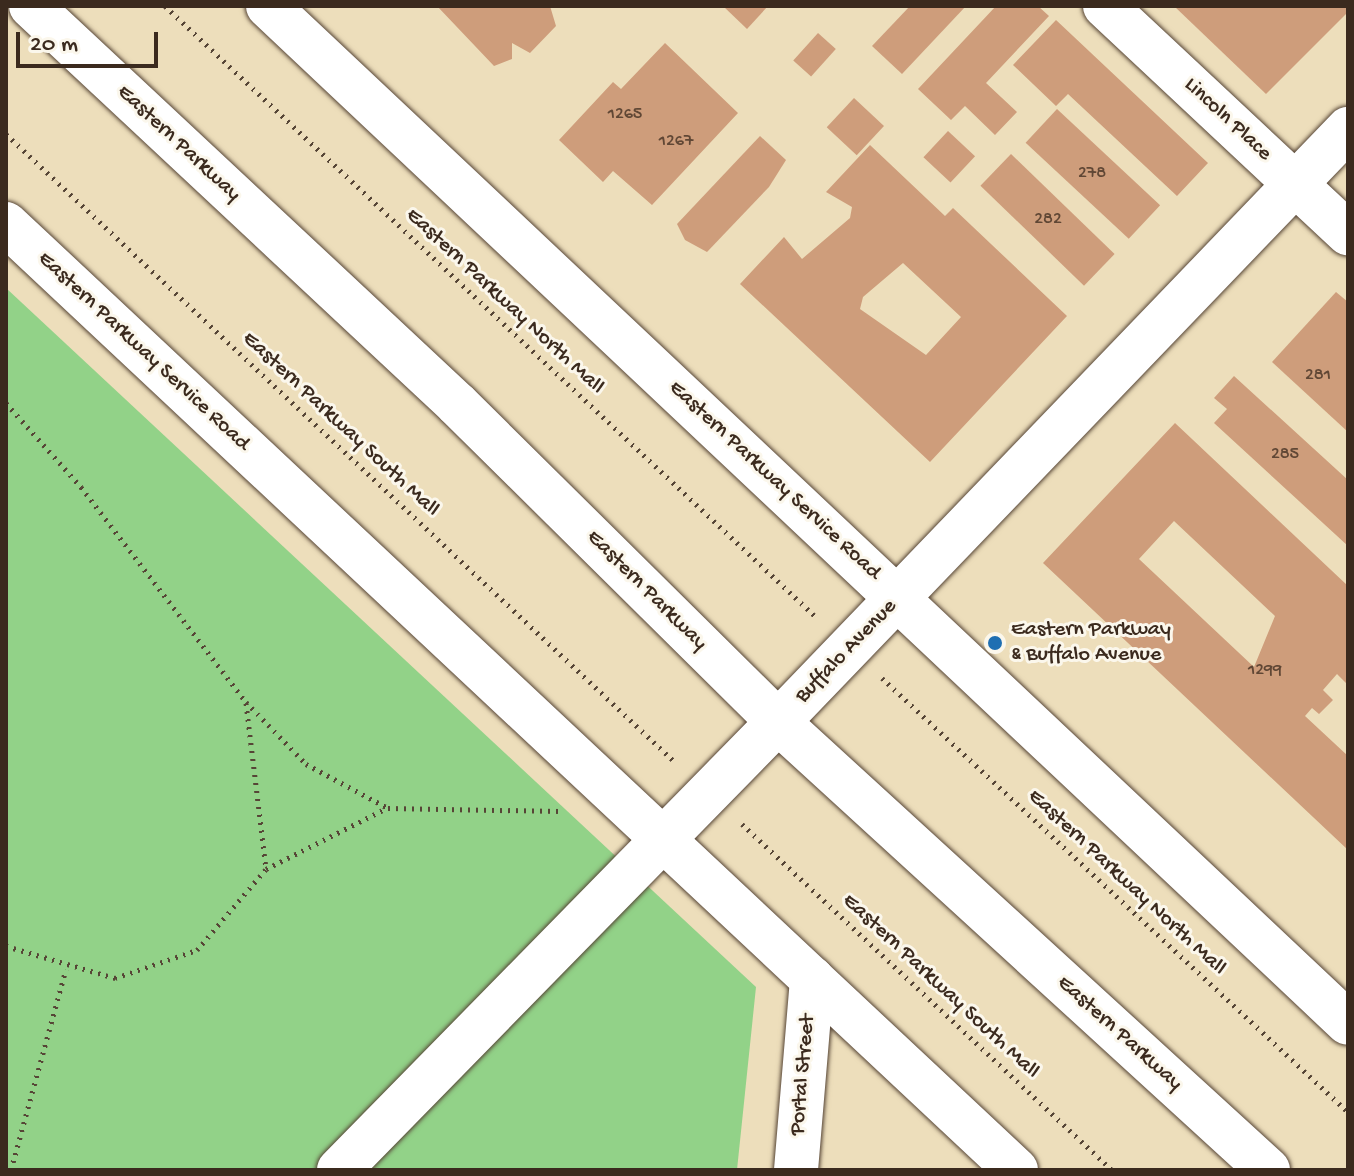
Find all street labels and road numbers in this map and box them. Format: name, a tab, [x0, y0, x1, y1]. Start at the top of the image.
street label: Lincoln Place	[1178, 73, 1276, 167]
street label: Eastern Parkway	[111, 80, 245, 208]
street label: Eastern Parkway North Mall	[399, 203, 609, 401]
street label: Eastern Parkway Service Road	[31, 247, 255, 457]
street label: Eastern Parkway South Mall	[236, 327, 444, 523]
street label: Eastern Parkway Service Road	[662, 376, 886, 586]
street label: Eastern Parkway	[580, 525, 712, 657]
street label: Buffalo Avenue	[791, 594, 903, 710]
street label: Eastern Parkway North Mall	[1021, 784, 1231, 982]
street label: Eastern Parkway South Mall	[836, 889, 1044, 1085]
street label: Eastern Parkway	[1051, 971, 1187, 1097]
street label: Portal Street	[786, 1013, 822, 1137]

